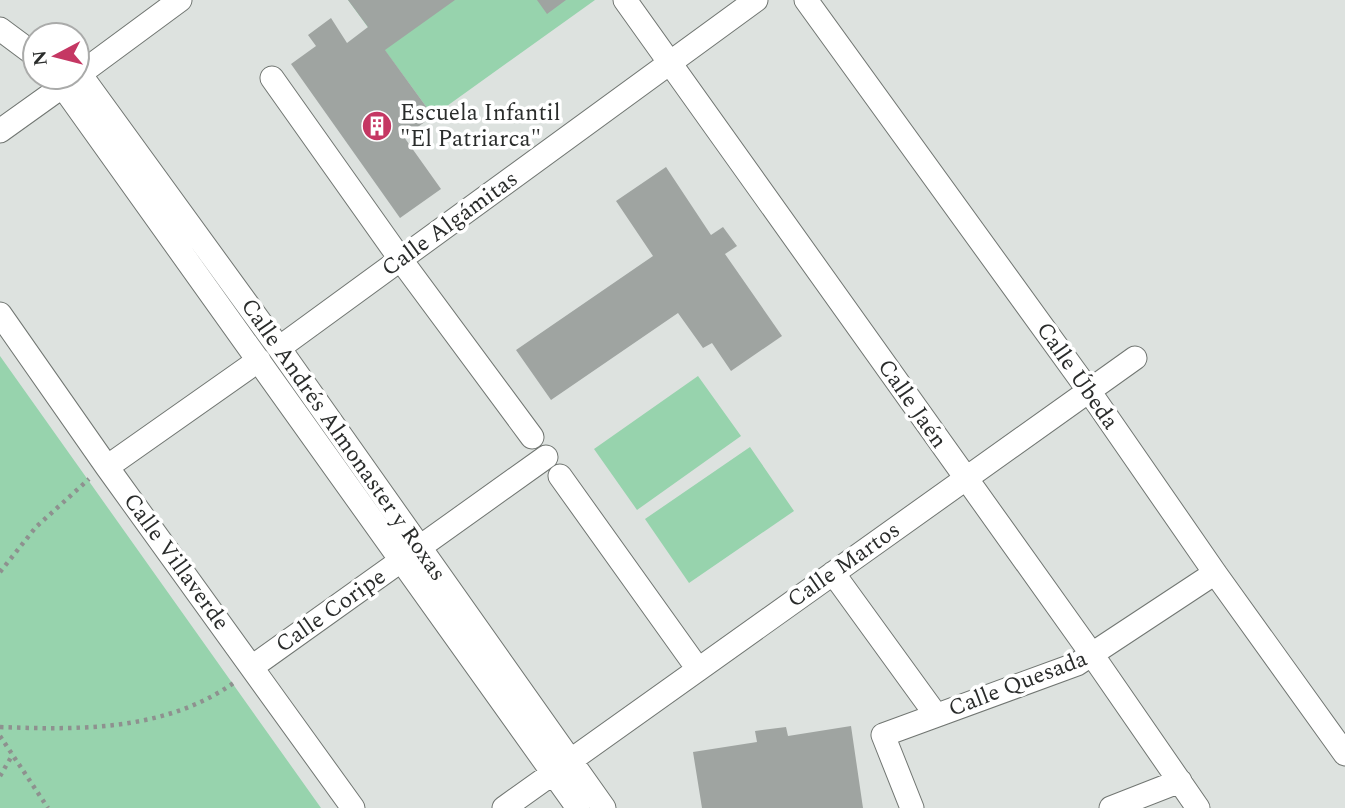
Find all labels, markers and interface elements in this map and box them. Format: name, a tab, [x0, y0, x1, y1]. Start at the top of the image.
north arrow	[21, 21, 91, 91]
text: N	[25, 48, 56, 67]
place label: Escuela Infantil "El Patriarca"	[400, 96, 561, 157]
building icon: Escuela Infantil "El Patriarca"	[360, 109, 394, 143]
street label: Calle Algámitas	[374, 162, 526, 286]
street label: Calle Andrés Almonaster y Roxas	[231, 291, 455, 589]
street label: Calle Úbeda	[1027, 315, 1127, 437]
street label: Calle Jaén	[868, 352, 956, 456]
street label: Calle Villaverde	[114, 486, 238, 638]
street label: Calle Martos	[780, 513, 908, 617]
street label: Calle Coripe	[269, 560, 393, 662]
street label: Calle Quesada	[944, 641, 1092, 727]

